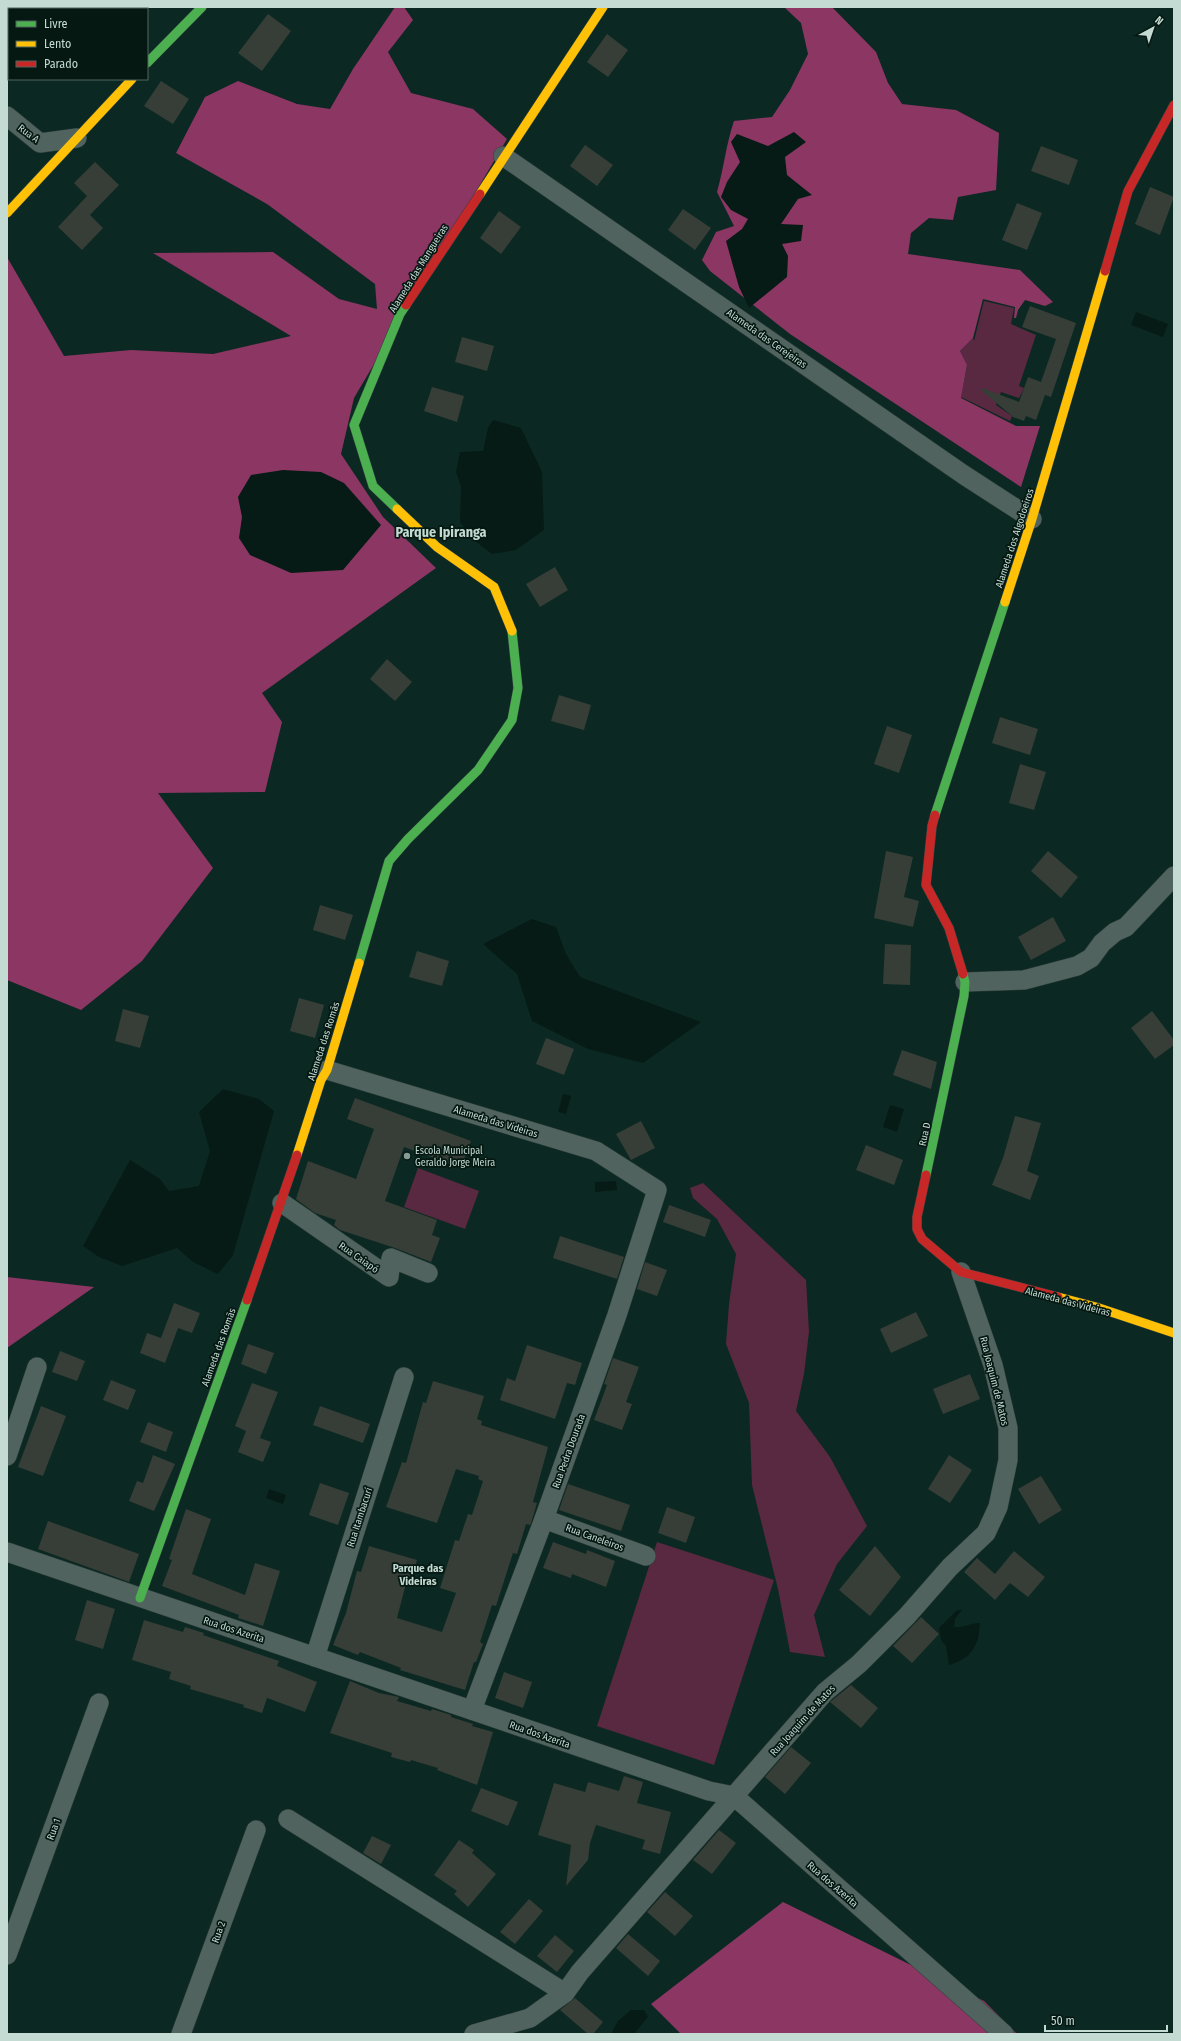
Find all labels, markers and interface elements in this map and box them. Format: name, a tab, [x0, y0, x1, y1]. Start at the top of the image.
legend	[8, 8, 148, 80]
north arrow	[1133, 8, 1173, 48]
text: N	[1152, 14, 1166, 28]
text: Livre	[44, 17, 68, 31]
text: Lento	[44, 37, 71, 51]
text: Parado	[44, 57, 78, 71]
street label: Rua A	[16, 122, 42, 146]
street label: Alameda das Mangueiras	[387, 222, 451, 315]
street label: Alameda das Cerejeiras	[724, 307, 809, 371]
street label: Alameda dos Algodoeiros	[993, 487, 1037, 589]
district label: Parque Ipiranga	[395, 524, 487, 541]
street label: Alameda das Romãs	[306, 1000, 342, 1082]
street label: Alameda das Videiras	[452, 1103, 539, 1140]
street label: Rua D	[917, 1121, 933, 1147]
place label: Escola Municipal Geraldo Jorge Meira	[415, 1145, 495, 1169]
marker: Escola Municipal Geraldo Jorge Meira	[402, 1151, 412, 1161]
street label: Rua Caiapó	[336, 1240, 381, 1276]
street label: Alameda das Videiras	[1024, 1285, 1112, 1319]
street label: Alameda das Romãs	[199, 1307, 239, 1388]
street label: Rua Joaquim de Matos	[977, 1336, 1011, 1427]
street label: Rua Pedra Dourada	[550, 1412, 588, 1490]
street label: Rua Itambacurí	[344, 1485, 375, 1549]
street label: Rua Caneleiros	[564, 1522, 625, 1554]
district label: Parque das Videiras	[393, 1562, 443, 1588]
street label: Rua dos Azerita	[202, 1614, 266, 1645]
street label: Rua Joaquim de Matos	[768, 1683, 838, 1759]
street label: Rua dos Azerita	[508, 1719, 572, 1751]
street label: Rua 1	[45, 1817, 63, 1842]
street label: Rua dos Azerita	[804, 1859, 860, 1910]
street label: Rua 2	[209, 1919, 229, 1945]
scale bar	[1045, 2007, 1167, 2033]
text: 50 m	[1051, 2014, 1075, 2028]

